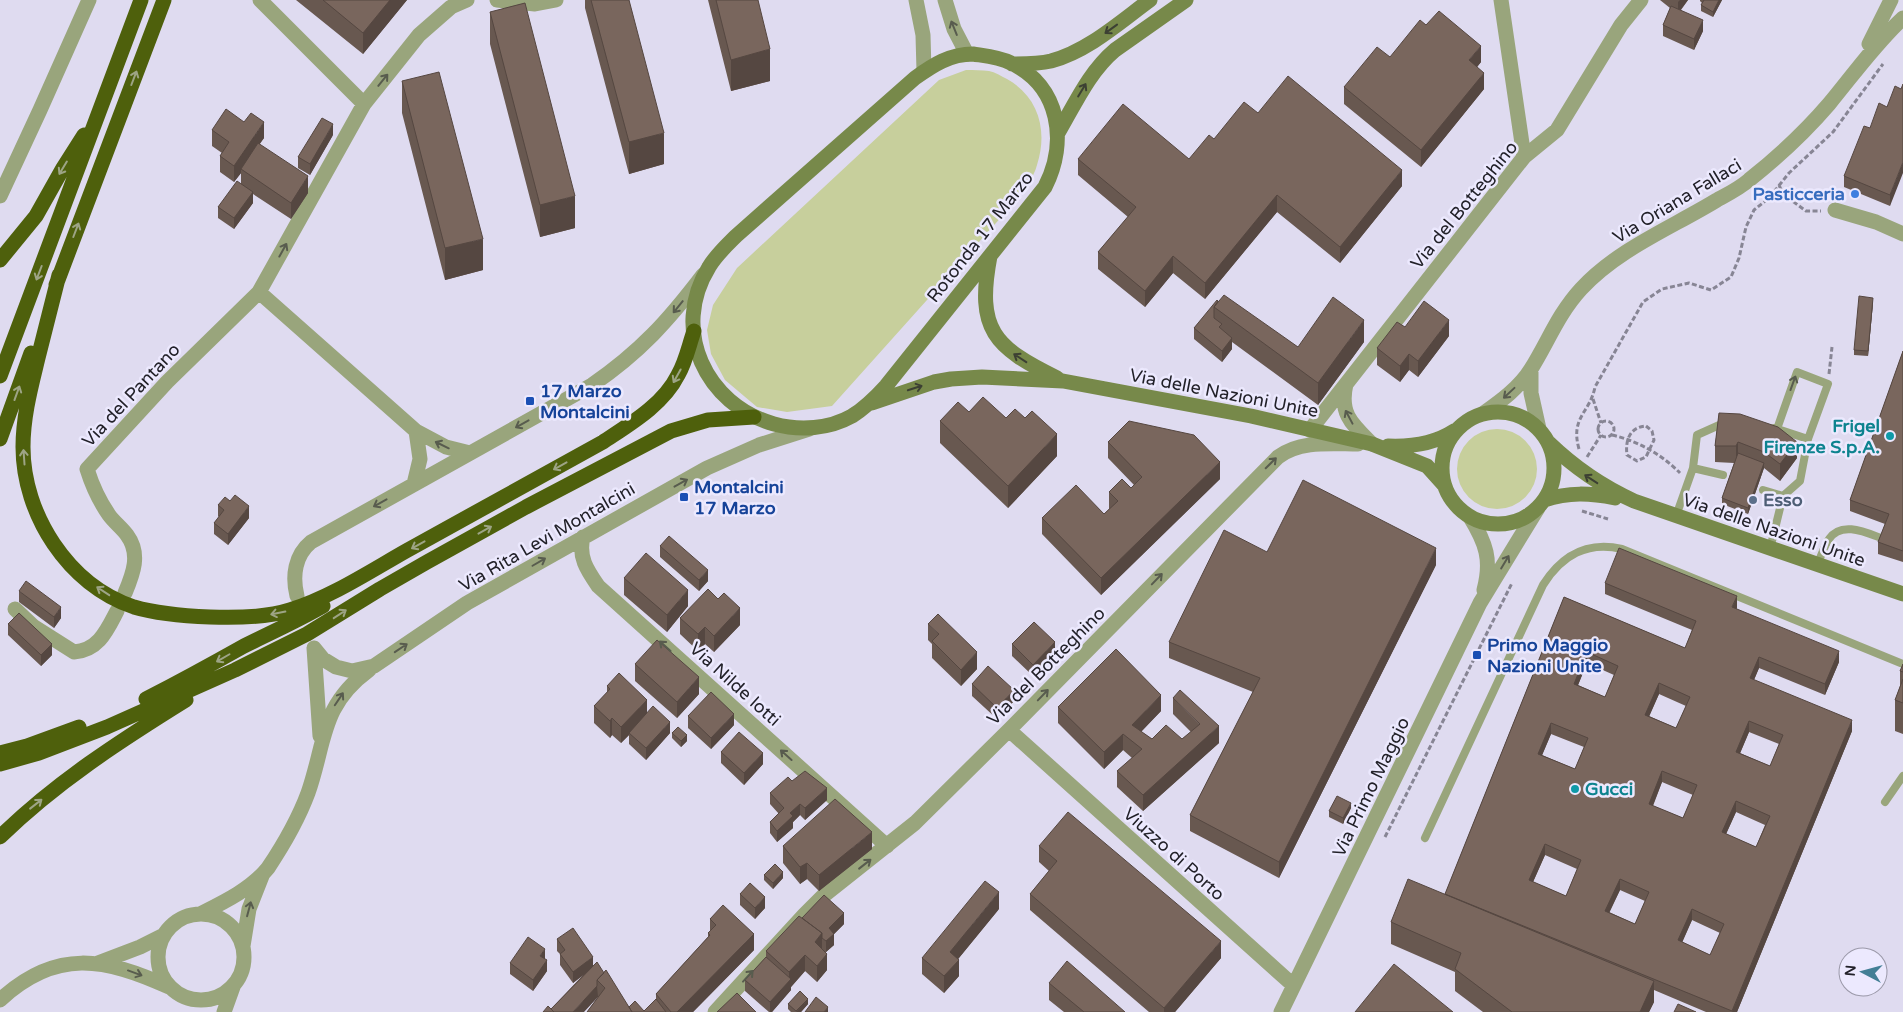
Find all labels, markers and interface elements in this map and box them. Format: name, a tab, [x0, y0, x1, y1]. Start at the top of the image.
one-way arrow	[949, 21, 958, 36]
one-way arrow	[1104, 24, 1118, 34]
one-way arrow	[130, 70, 139, 86]
one-way arrow	[377, 74, 388, 87]
one-way arrow	[1078, 84, 1088, 98]
street label: Via del Botteghino	[1406, 137, 1522, 273]
street label: Via Oriana Fallaci	[1609, 154, 1745, 248]
one-way arrow	[57, 161, 67, 175]
street label: Rotonda 17 Marzo	[922, 167, 1038, 307]
place label: Pasticceria	[1753, 183, 1845, 205]
marker: Pasticceria	[1849, 188, 1861, 200]
one-way arrow	[73, 222, 82, 237]
one-way arrow	[278, 242, 288, 257]
one-way arrow	[34, 265, 43, 280]
one-way arrow	[673, 300, 684, 313]
street label: Via del Pantano	[77, 339, 185, 451]
one-way arrow	[1013, 353, 1027, 363]
street label: Via delle Nazioni Unite	[1128, 364, 1320, 422]
one-way arrow	[672, 368, 681, 383]
one-way arrow	[1789, 376, 1798, 391]
place label: 17 Marzo Montalcini	[540, 380, 630, 423]
one-way arrow	[906, 383, 922, 393]
one-way arrow	[13, 386, 22, 401]
one-way arrow	[1503, 387, 1516, 399]
marker: 17 Marzo Montalcini	[524, 395, 536, 407]
one-way arrow	[1344, 410, 1353, 425]
place label: Frigel Firenze S.p.A.	[1763, 415, 1880, 458]
one-way arrow	[515, 420, 530, 430]
marker: Frigel Firenze S.p.A.	[1884, 430, 1896, 442]
one-way arrow	[435, 440, 450, 449]
one-way arrow	[19, 449, 29, 465]
one-way arrow	[1265, 457, 1277, 470]
one-way arrow	[554, 461, 568, 471]
one-way arrow	[1584, 473, 1598, 483]
place label: Montalcini 17 Marzo	[694, 476, 784, 519]
street label: Via Rita Levi Montalcini	[455, 478, 639, 596]
one-way arrow	[673, 478, 688, 488]
street label: Via delle Nazioni Unite	[1680, 488, 1868, 572]
place label: Esso	[1763, 489, 1803, 511]
marker: Montalcini 17 Marzo	[678, 491, 690, 503]
marker: Esso	[1747, 494, 1759, 506]
one-way arrow	[373, 499, 388, 508]
one-way arrow	[477, 525, 492, 535]
one-way arrow	[412, 540, 426, 550]
one-way arrow	[1501, 555, 1511, 569]
one-way arrow	[531, 557, 546, 567]
one-way arrow	[1151, 573, 1163, 586]
one-way arrow	[97, 586, 111, 596]
street label: Via del Botteghino	[982, 602, 1110, 730]
one-way arrow	[271, 608, 287, 618]
one-way arrow	[333, 609, 347, 619]
place label: Primo Maggio Nazioni Unite	[1487, 634, 1608, 677]
street label: Via Nilde Iotti	[685, 637, 785, 731]
one-way arrow	[658, 640, 671, 652]
one-way arrow	[394, 643, 408, 653]
marker: Primo Maggio Nazioni Unite	[1471, 649, 1483, 661]
one-way arrow	[217, 654, 231, 664]
one-way arrow	[1037, 690, 1049, 702]
one-way arrow	[334, 692, 344, 706]
street label: Via Primo Maggio	[1328, 714, 1414, 860]
one-way arrow	[779, 749, 792, 761]
place label: Gucci	[1585, 778, 1633, 800]
marker: Gucci	[1569, 783, 1581, 795]
one-way arrow	[30, 799, 43, 810]
street label: Viuzzo di Porto	[1119, 803, 1229, 905]
one-way arrow	[858, 858, 871, 869]
one-way arrow	[245, 902, 255, 918]
north arrow	[1838, 947, 1888, 997]
text: N	[1842, 964, 1860, 977]
one-way arrow	[126, 969, 142, 978]
one-way arrow	[742, 970, 754, 983]

